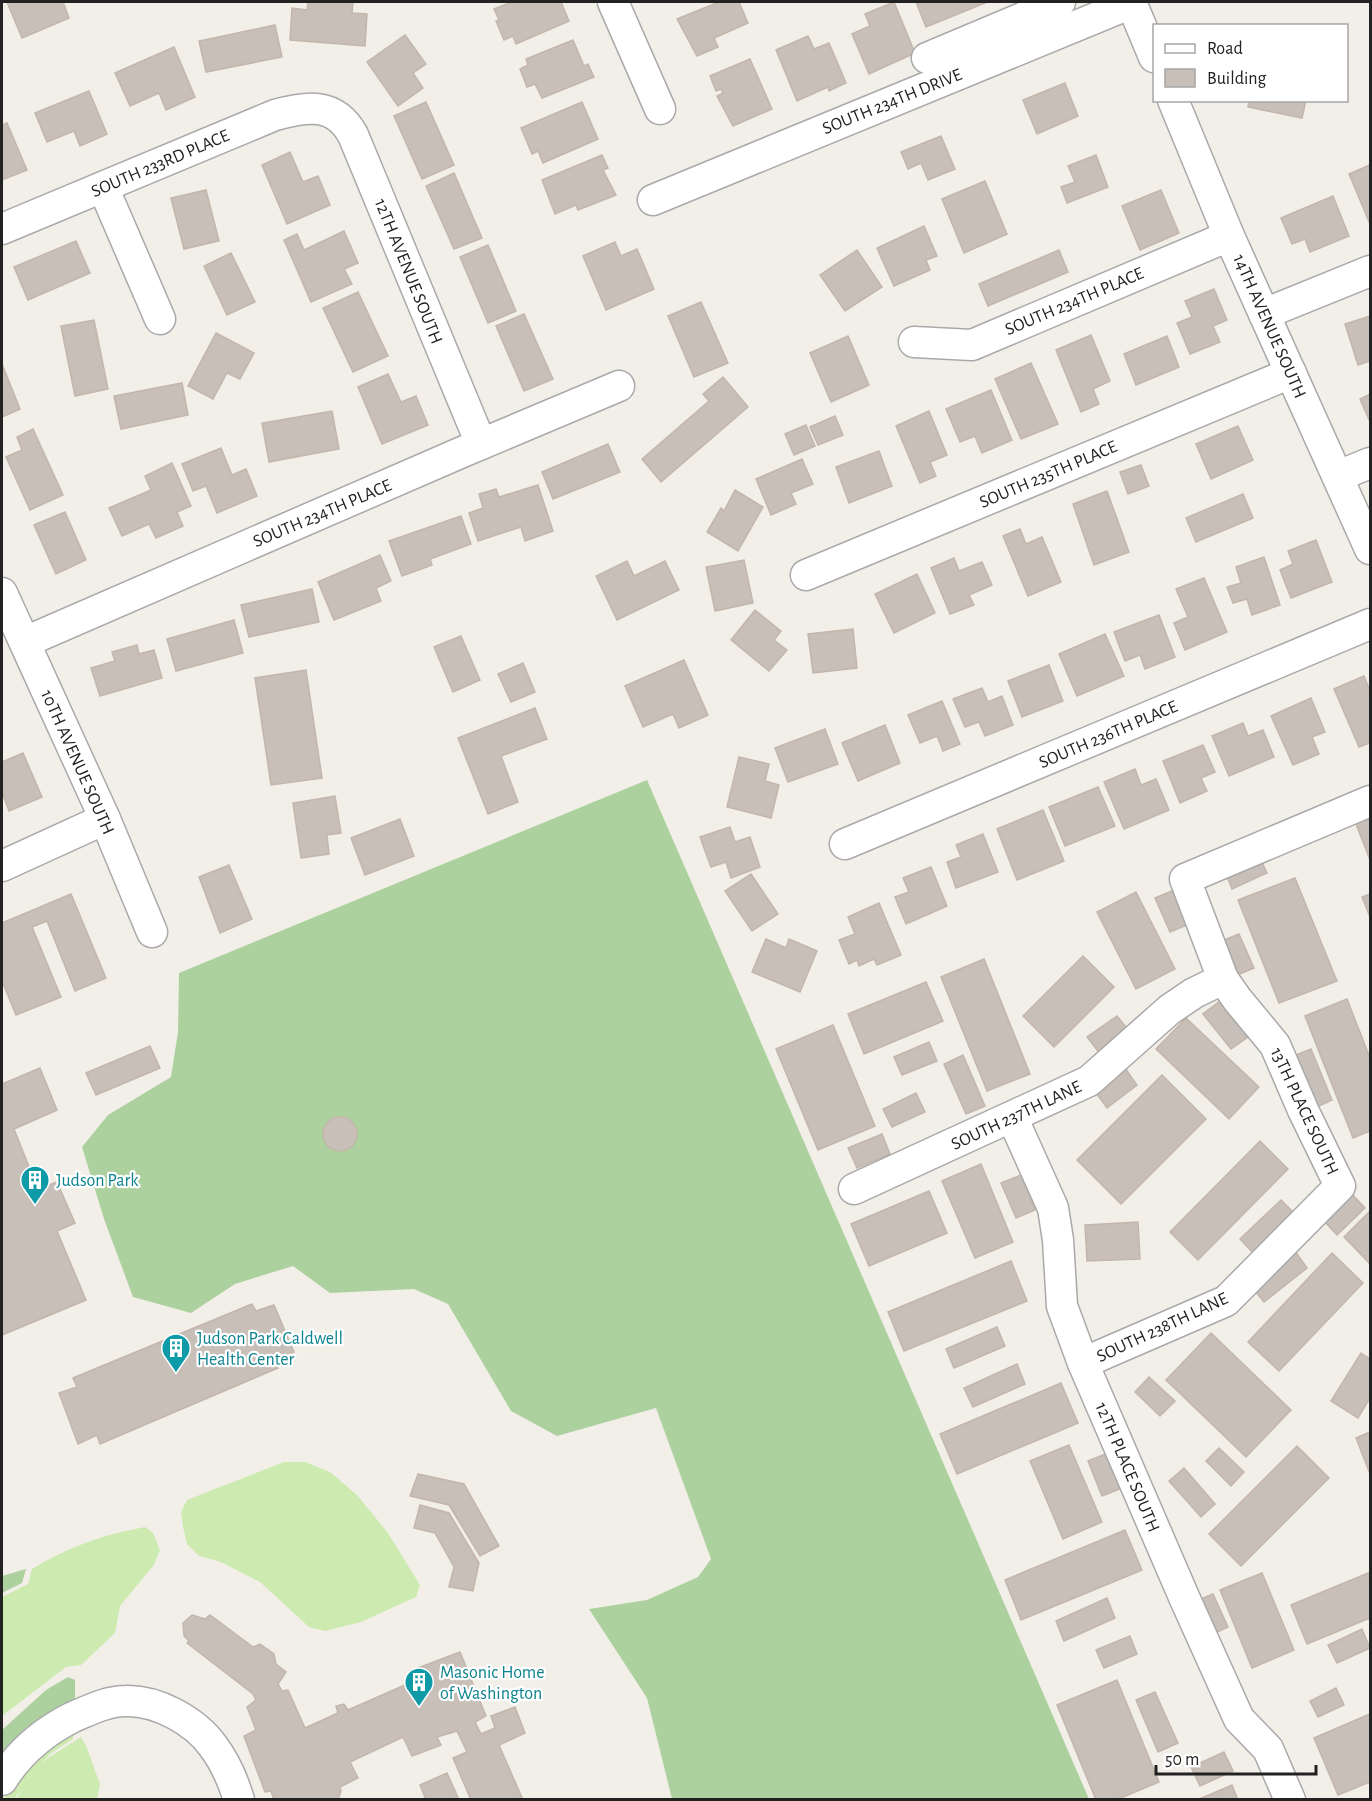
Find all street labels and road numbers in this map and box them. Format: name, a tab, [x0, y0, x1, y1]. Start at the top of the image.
street label: SOUTH 234TH DRIVE	[820, 66, 965, 138]
street label: SOUTH 233RD PLACE	[89, 127, 232, 201]
street label: 12TH AVENUE SOUTH	[371, 196, 445, 347]
street label: 14TH AVENUE SOUTH	[1229, 252, 1309, 401]
street label: SOUTH 234TH PLACE	[1002, 264, 1147, 339]
street label: SOUTH 235TH PLACE	[977, 438, 1120, 512]
street label: SOUTH 234TH PLACE	[250, 476, 395, 551]
street label: 10TH AVENUE SOUTH	[37, 687, 117, 837]
street label: SOUTH 236TH PLACE	[1037, 697, 1181, 772]
street label: 13TH PLACE SOUTH	[1267, 1045, 1341, 1178]
street label: SOUTH 237TH LANE	[949, 1078, 1085, 1154]
street label: SOUTH 238TH LANE	[1094, 1290, 1231, 1366]
street label: 12TH PLACE SOUTH	[1092, 1400, 1162, 1535]

